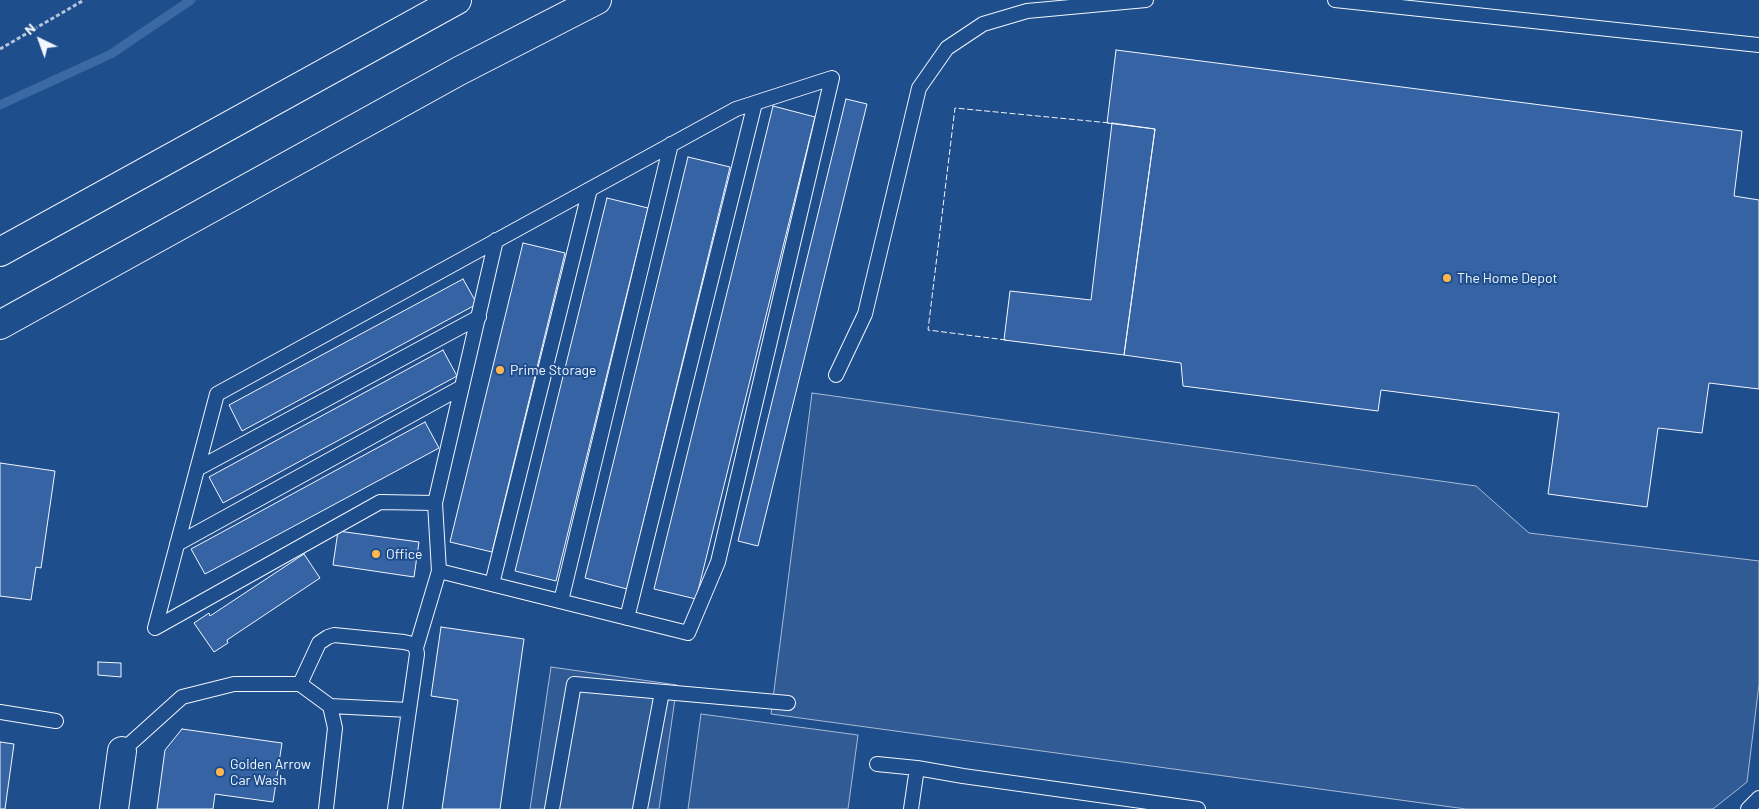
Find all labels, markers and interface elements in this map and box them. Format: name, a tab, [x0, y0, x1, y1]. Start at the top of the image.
north arrow	[15, 15, 65, 65]
text: N	[20, 19, 39, 38]
place label: The Home Depot	[1457, 270, 1558, 286]
marker: The Home Depot	[1441, 272, 1453, 284]
place label: Prime Storage	[510, 362, 597, 378]
marker: Prime Storage	[494, 364, 506, 376]
place label: Office	[386, 546, 423, 562]
marker: Office	[370, 548, 382, 560]
place label: Golden Arrow Car Wash	[230, 756, 311, 789]
marker: Golden Arrow Car Wash	[214, 766, 226, 778]

